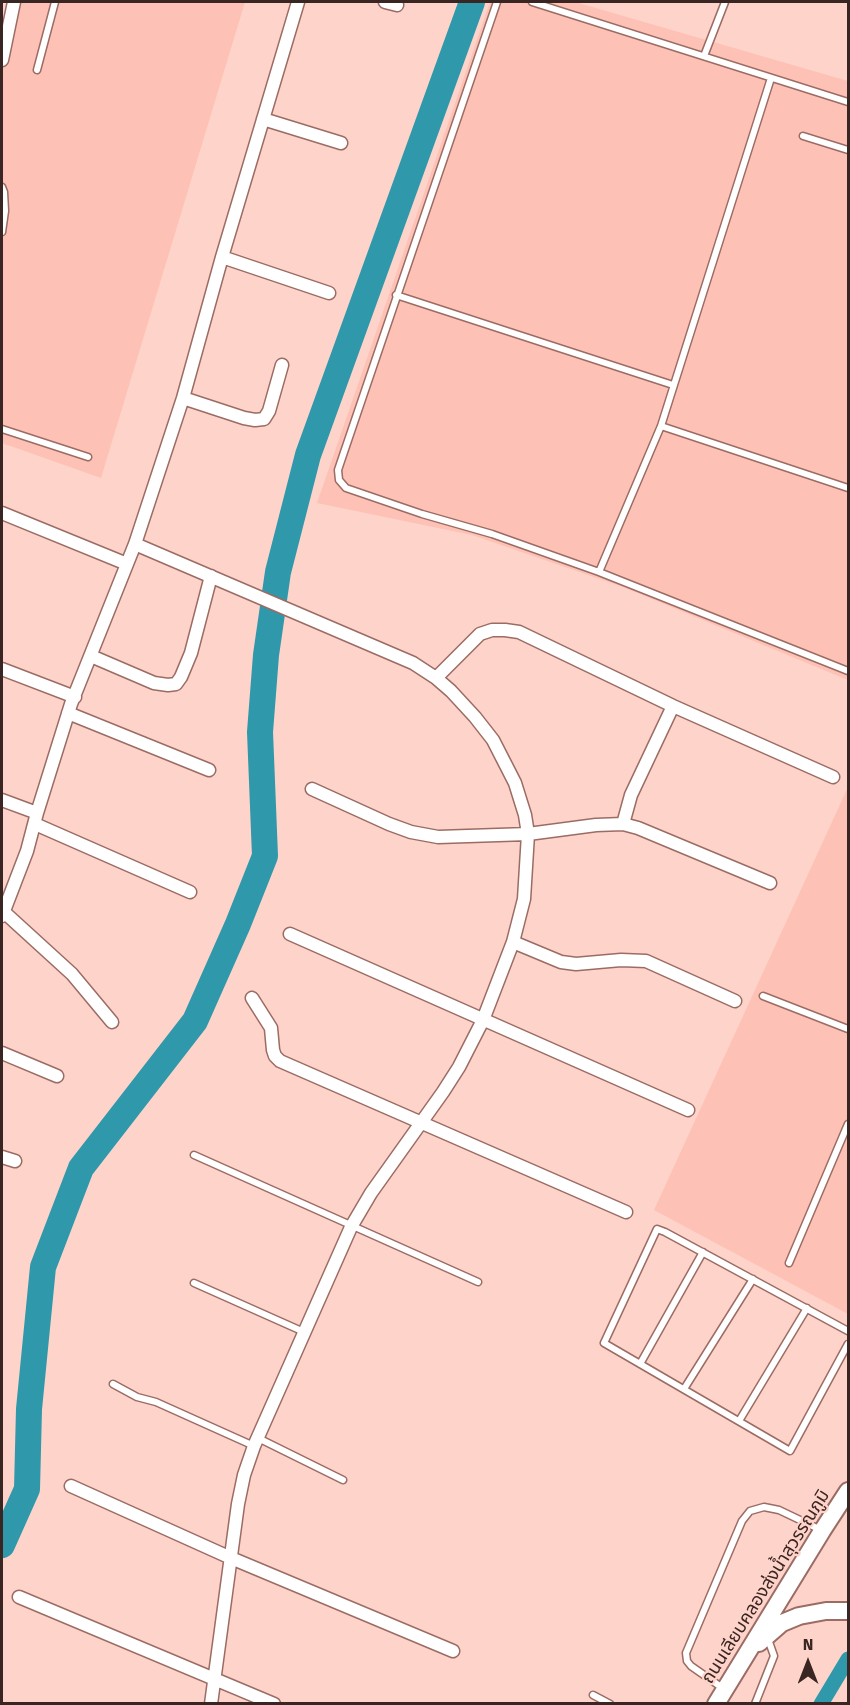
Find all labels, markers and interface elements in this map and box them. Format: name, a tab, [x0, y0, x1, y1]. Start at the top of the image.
street label: ถนนเลียบคลองส่งน้ำสุวรรณภูมิ	[697, 1486, 835, 1688]
north arrow	[778, 1633, 838, 1693]
text: N	[803, 1635, 813, 1654]

